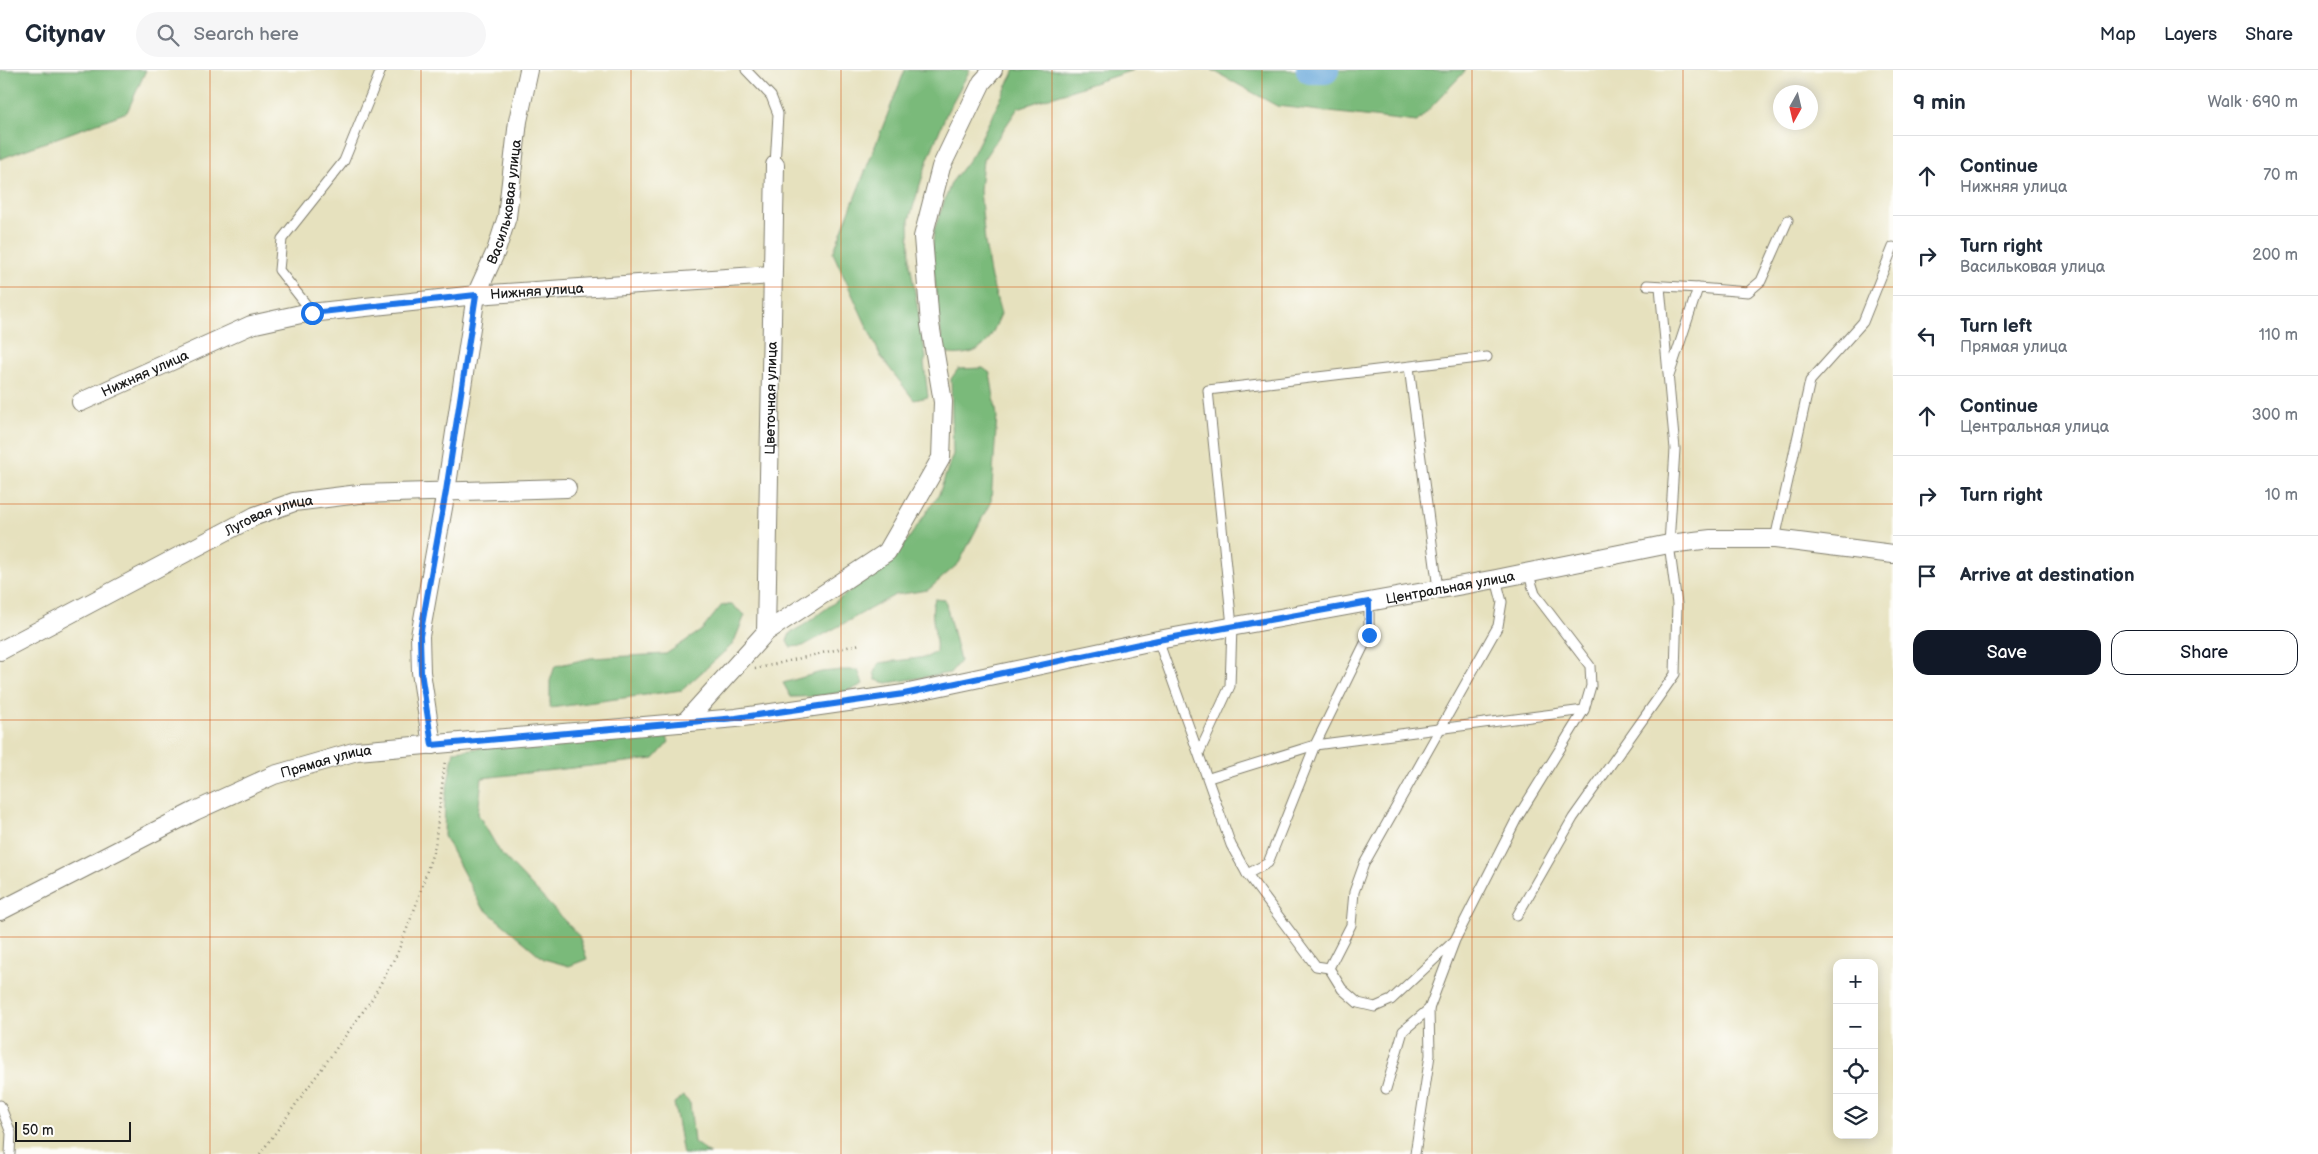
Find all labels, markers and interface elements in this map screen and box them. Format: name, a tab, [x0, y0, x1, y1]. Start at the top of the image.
search box	[136, 12, 486, 57]
text: Citynav	[25, 20, 106, 49]
icon: search	[154, 21, 182, 49]
text: Search here	[194, 23, 299, 46]
text: Map	[2100, 24, 2136, 45]
text: Layers	[2164, 24, 2217, 45]
text: Share	[2245, 24, 2293, 45]
north arrow	[1773, 85, 1818, 130]
text: 9 min	[1913, 90, 1966, 115]
text: Walk · 690 m	[2207, 93, 2298, 112]
street label: Васильковая улица	[483, 138, 525, 267]
text: Continue	[1960, 155, 2038, 178]
icon: ahead	[1913, 162, 1941, 190]
text: 70 m	[2263, 166, 2298, 185]
text: Нижняя улица	[1960, 178, 2067, 197]
text: Turn right	[1960, 235, 2043, 258]
icon: right	[1913, 242, 1941, 270]
text: 200 m	[2252, 246, 2298, 265]
text: Васильковая улица	[1960, 258, 2105, 277]
street label: Нижняя улица	[490, 280, 585, 303]
route start	[301, 302, 324, 325]
text: Turn left	[1960, 315, 2032, 338]
icon: left	[1913, 322, 1941, 350]
text: 110 m	[2259, 326, 2298, 345]
text: Прямая улица	[1960, 338, 2067, 357]
street label: Цветочная улица	[761, 341, 781, 455]
street label: Нижняя улица	[99, 346, 192, 401]
text: Continue	[1960, 395, 2038, 418]
icon: ahead	[1913, 402, 1941, 430]
text: 300 m	[2252, 406, 2298, 425]
text: Центральная улица	[1960, 418, 2109, 437]
icon: right	[1913, 482, 1941, 510]
text: Turn right	[1960, 484, 2043, 507]
text: 10 m	[2265, 486, 2298, 505]
street label: Луговая улица	[221, 492, 315, 540]
icon: arrive	[1913, 562, 1941, 590]
text: Arrive at destination	[1960, 564, 2135, 587]
street label: Центральная улица	[1384, 567, 1517, 608]
route end	[1358, 624, 1381, 647]
button: Save	[1913, 630, 2101, 675]
button: Share	[2111, 630, 2298, 675]
street label: Прямая улица	[279, 742, 373, 782]
map controls	[1833, 959, 1878, 1139]
button: +	[1833, 959, 1878, 1004]
button: −	[1833, 1004, 1878, 1049]
button: locate	[1833, 1049, 1878, 1094]
button: layers	[1833, 1094, 1878, 1139]
scale bar	[15, 1119, 131, 1142]
text: 50 m	[22, 1122, 54, 1139]

